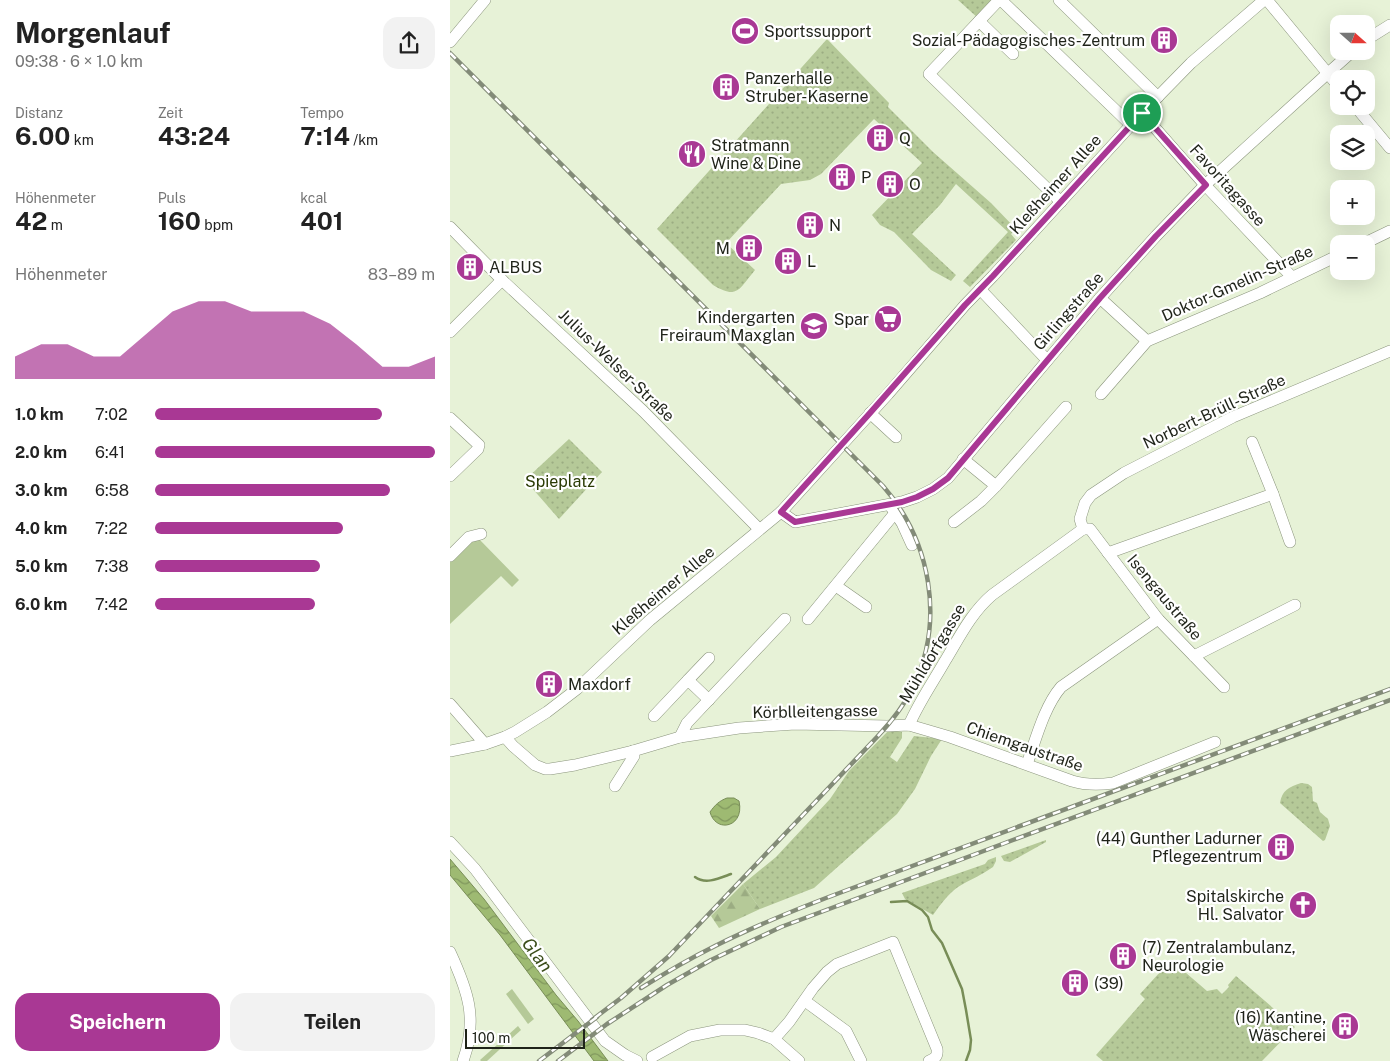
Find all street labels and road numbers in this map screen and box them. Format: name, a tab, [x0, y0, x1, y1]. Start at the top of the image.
street label: Kleßheimer Allee	[1006, 130, 1105, 238]
street label: Favoritagasse	[1186, 140, 1269, 230]
street label: Doktor-Gmelin-Straße	[1159, 241, 1316, 325]
street label: Girlingstraße	[1029, 268, 1107, 354]
street label: Julius-Welser-Straße	[555, 305, 678, 426]
street label: Norbert-Brüll-Straße	[1140, 370, 1288, 453]
street label: Kleßheimer Allee	[608, 542, 718, 639]
street label: Isengaustraße	[1123, 551, 1206, 644]
street label: Mühldorfgasse	[895, 600, 969, 706]
street label: Körblleitengasse	[752, 701, 878, 722]
street label: Chiemgaustraße	[964, 718, 1086, 775]

